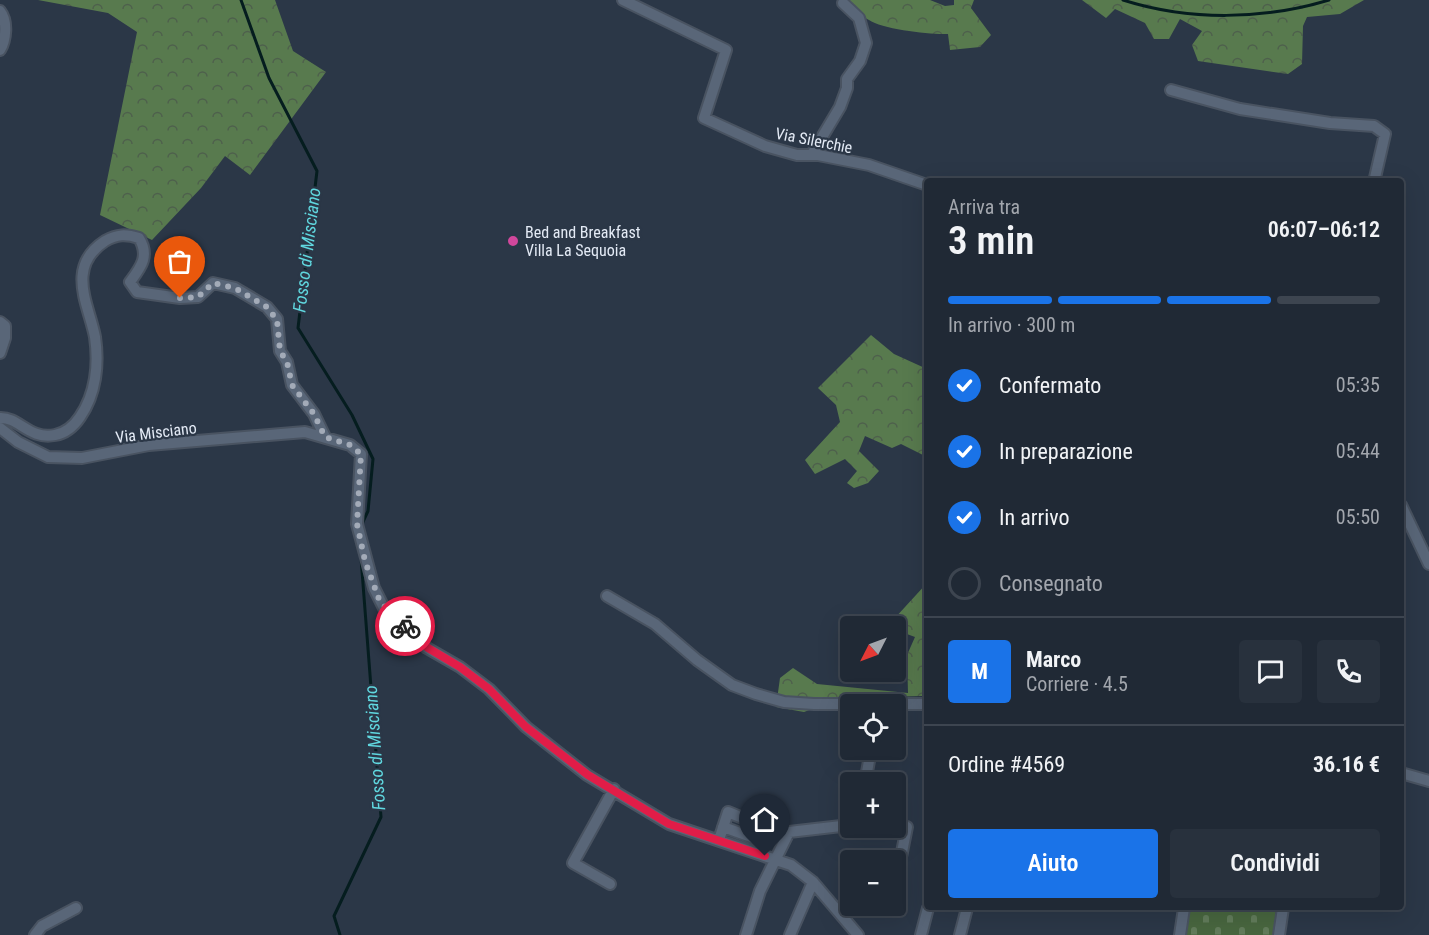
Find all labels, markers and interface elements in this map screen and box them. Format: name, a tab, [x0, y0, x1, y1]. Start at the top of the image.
street label: Via Silerchie	[774, 124, 854, 157]
water label: Fosso di Misciano	[288, 186, 325, 313]
text: Arriva tra	[948, 195, 1020, 219]
text: 06:07–06:12	[1268, 217, 1380, 242]
text: 3 min	[948, 218, 1034, 264]
place label: Bed and Breakfast Villa La Sequoia	[525, 223, 641, 260]
marker: Bed and Breakfast Villa La Sequoia	[506, 234, 520, 248]
pin	[154, 236, 205, 298]
icon: bag	[163, 245, 196, 278]
text: In arrivo · 300 m	[948, 313, 1075, 337]
icon: check	[948, 369, 981, 402]
text: Confermato	[999, 373, 1101, 398]
text: 05:35	[1336, 373, 1380, 397]
street label: Via Misciano	[114, 418, 198, 447]
icon: check	[948, 435, 981, 468]
text: In preparazione	[999, 439, 1133, 464]
text: 05:44	[1336, 439, 1380, 463]
icon: check	[948, 501, 981, 534]
text: In arrivo	[999, 505, 1070, 530]
text: 05:50	[1336, 505, 1380, 529]
text: Consegnato	[999, 571, 1103, 596]
courier	[375, 596, 435, 656]
icon: bike	[389, 610, 422, 643]
north arrow	[840, 616, 906, 682]
map controls	[840, 616, 906, 916]
button: chat	[1239, 640, 1302, 703]
button: phone	[1317, 640, 1380, 703]
text: Marco	[1026, 647, 1081, 672]
text: M	[971, 659, 988, 684]
text: Corriere · 4.5	[1026, 672, 1128, 696]
water label: Fosso di Misciano	[360, 685, 389, 811]
button: locate	[840, 694, 906, 760]
text: Ordine #4569	[948, 752, 1065, 777]
text: 36.16 €	[1313, 752, 1380, 777]
button: +	[840, 772, 906, 838]
pin	[739, 794, 790, 856]
icon: home	[748, 803, 781, 836]
button: Aiuto	[948, 829, 1158, 898]
button: Condividi	[1170, 829, 1380, 898]
button: −	[840, 850, 906, 916]

